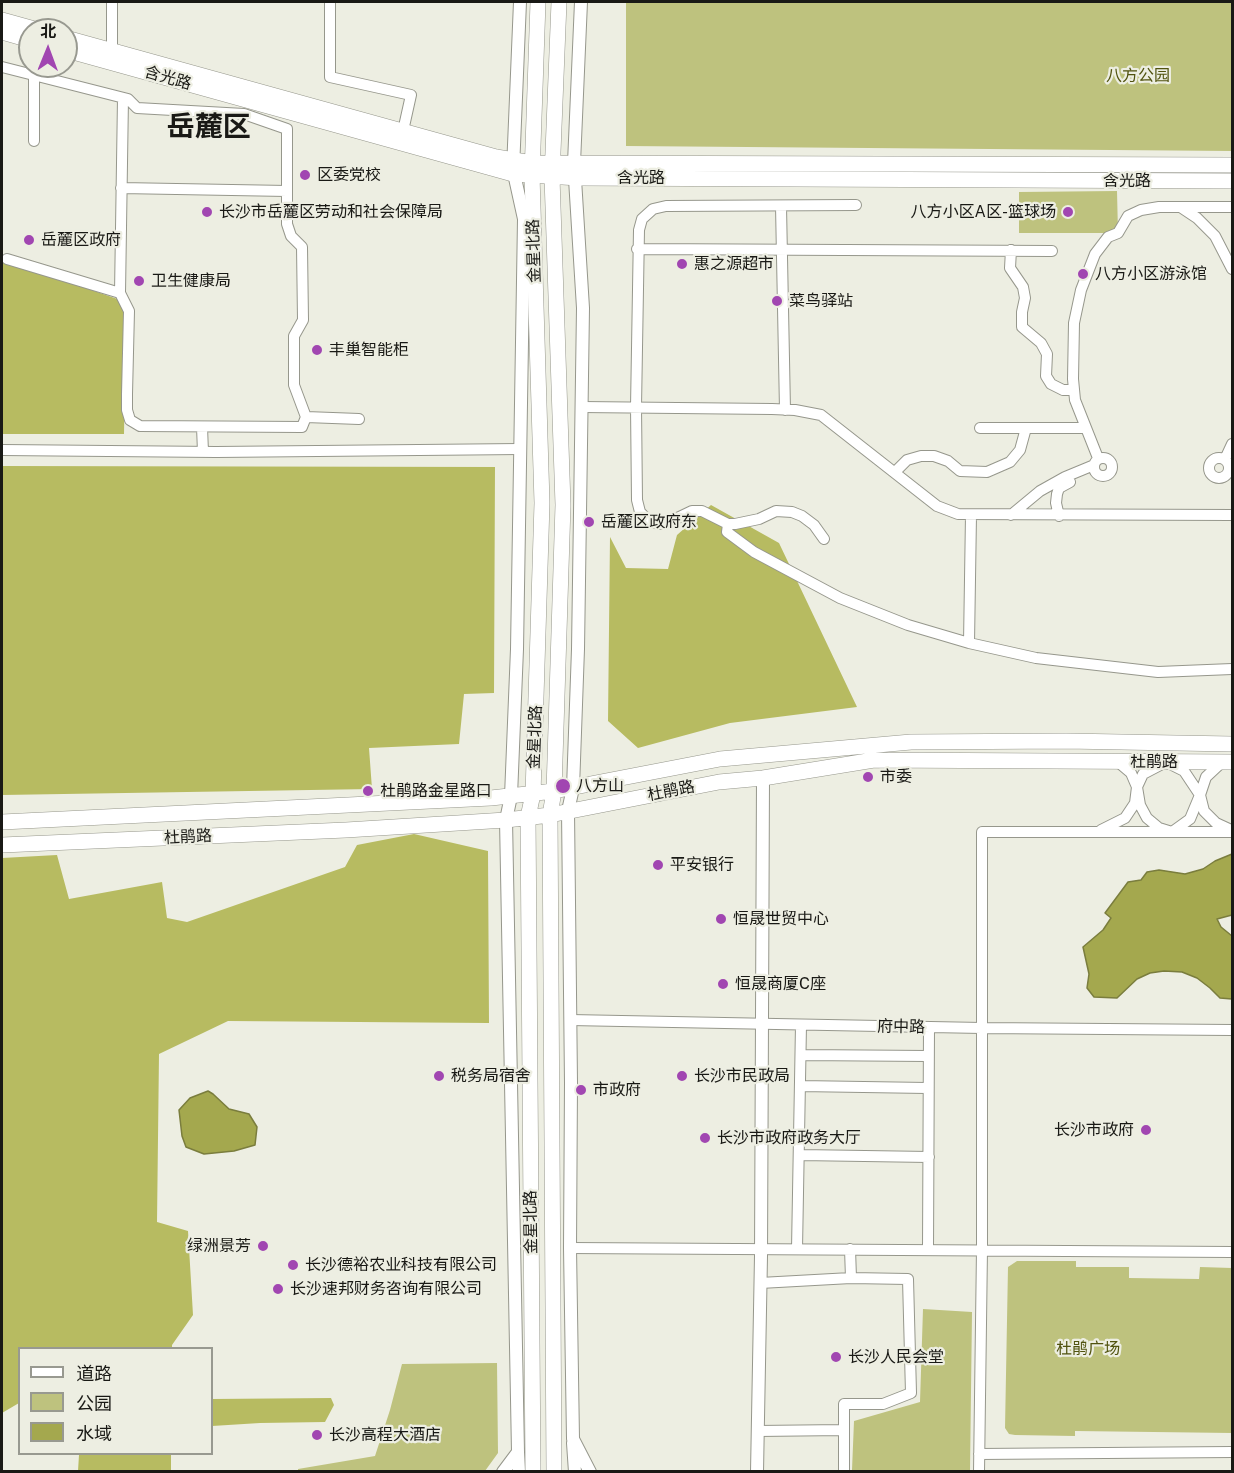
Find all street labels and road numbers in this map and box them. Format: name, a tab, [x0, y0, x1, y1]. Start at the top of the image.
street label: 含光路	[142, 62, 194, 94]
street label: 含光路	[617, 168, 665, 188]
street label: 含光路	[1103, 171, 1151, 191]
street label: 金星北路	[523, 219, 545, 283]
street label: 金星北路	[524, 705, 546, 769]
street label: 杜鹃路	[1130, 752, 1178, 772]
street label: 杜鹃路	[646, 777, 696, 805]
street label: 杜鹃路	[164, 826, 212, 848]
street label: 府中路	[877, 1017, 925, 1037]
street label: 金星北路	[521, 1190, 541, 1254]

